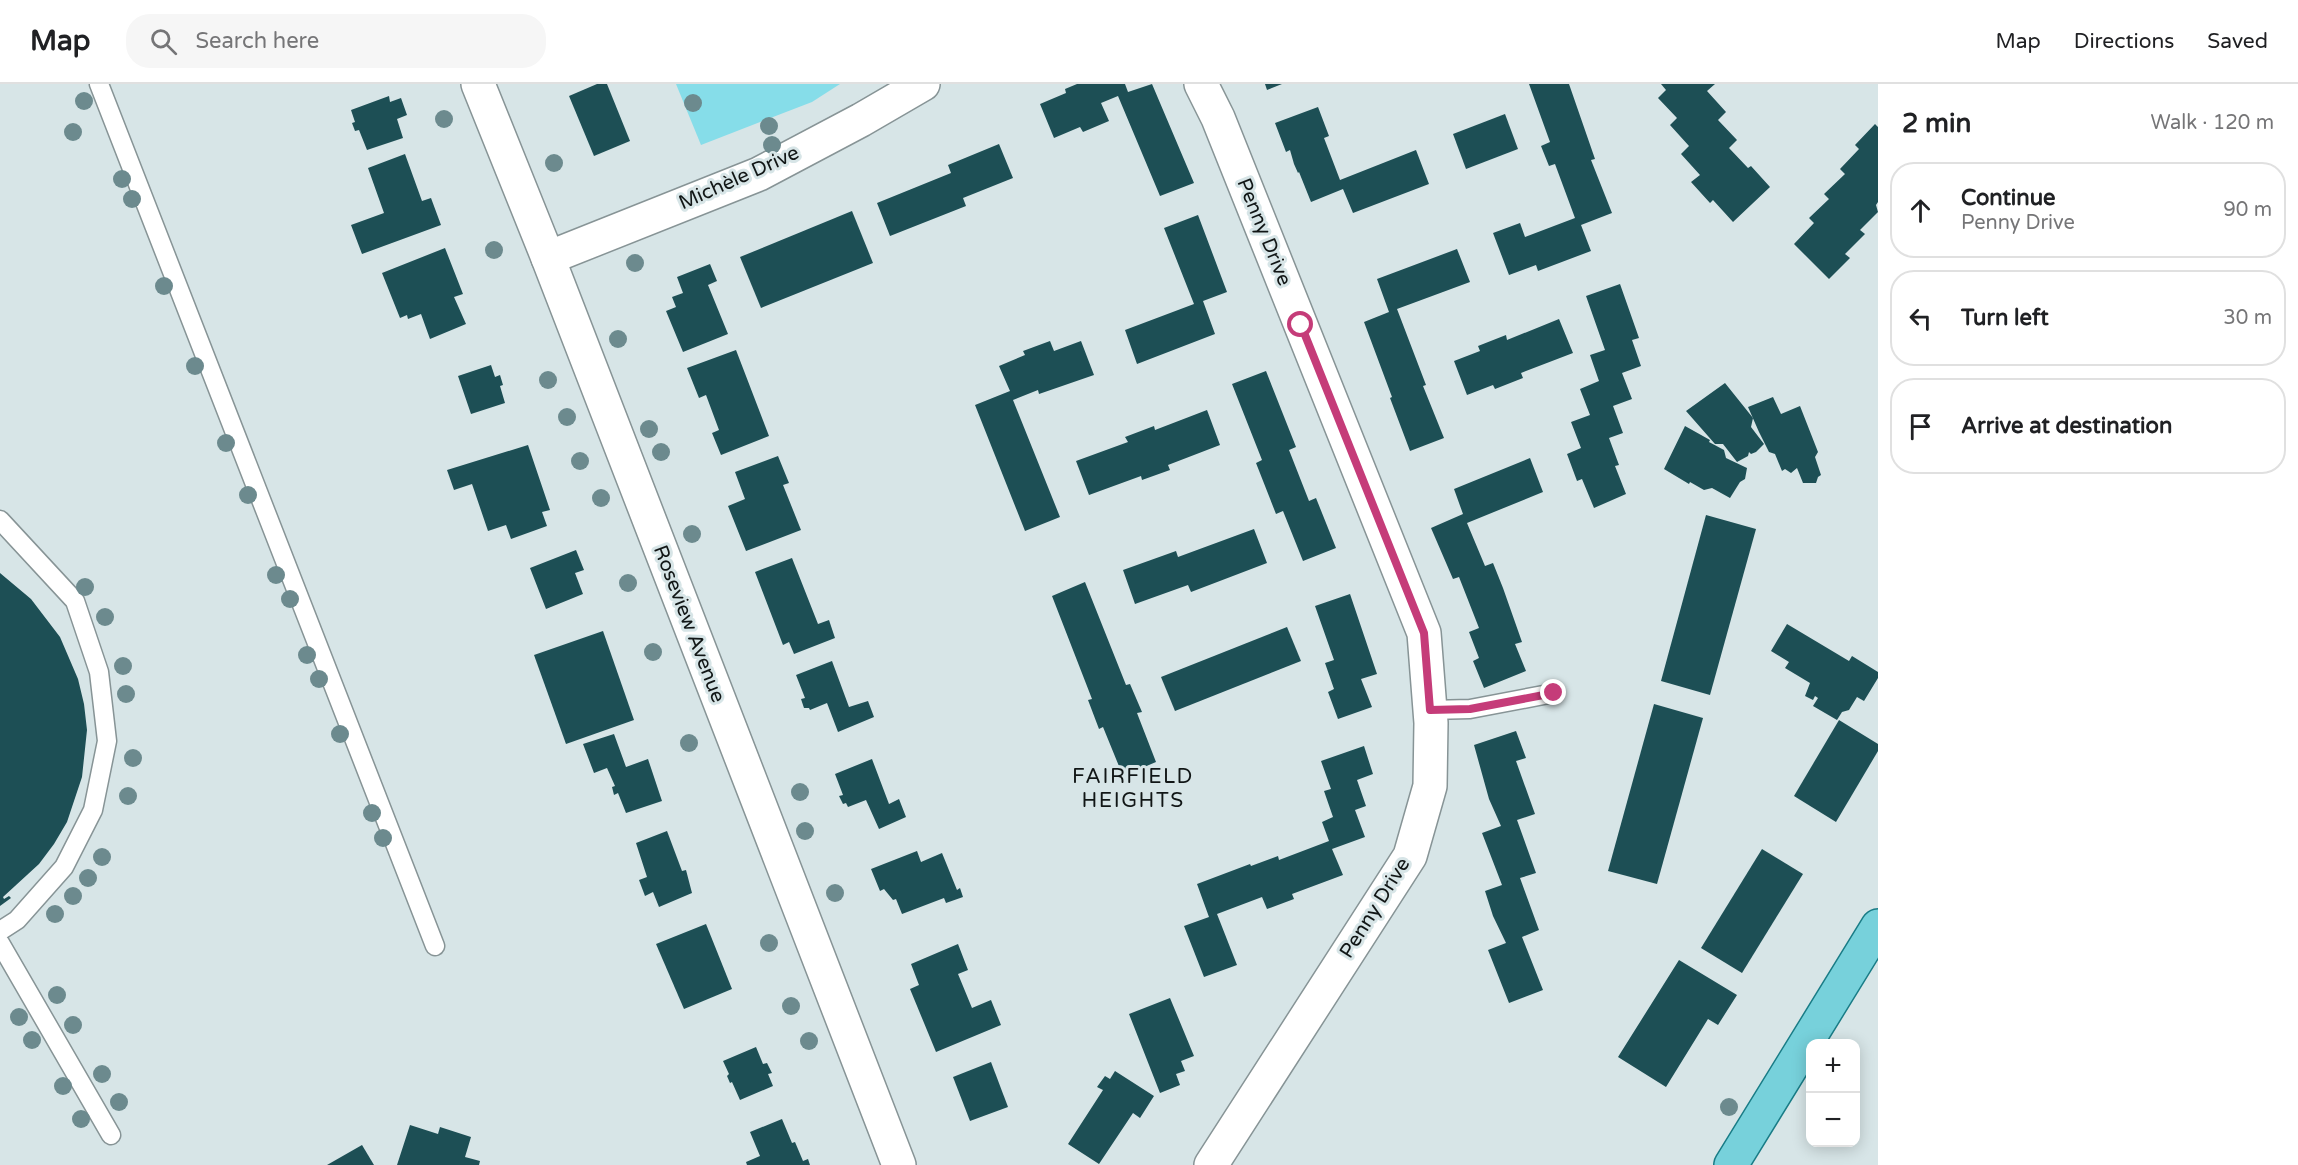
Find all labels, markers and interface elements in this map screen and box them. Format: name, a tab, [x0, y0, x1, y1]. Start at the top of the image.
search box	[126, 14, 546, 68]
text: Map	[30, 24, 90, 58]
icon: search	[147, 25, 180, 58]
text: Search here	[195, 28, 319, 54]
text: Map	[1995, 29, 2041, 54]
text: Directions	[2074, 29, 2174, 54]
text: Saved	[2207, 29, 2268, 54]
text: 2 min	[1902, 108, 1971, 139]
text: Walk · 120 m	[2151, 111, 2274, 135]
street label: Michèle Drive	[675, 141, 803, 215]
street label: Penny Drive	[1232, 175, 1296, 289]
text: Continue	[1961, 185, 2056, 211]
icon: ahead	[1904, 194, 1937, 227]
text: 90 m	[2223, 198, 2272, 222]
text: Penny Drive	[1961, 211, 2075, 235]
icon: left	[1904, 302, 1937, 335]
text: Turn left	[1961, 305, 2049, 331]
text: 30 m	[2223, 306, 2272, 330]
route start	[1287, 311, 1313, 337]
icon: arrive	[1904, 410, 1937, 443]
text: Arrive at destination	[1961, 413, 2172, 439]
street label: Roseview Avenue	[648, 542, 730, 706]
route end	[1540, 679, 1566, 705]
district label: FAIRFIELD HEIGHTS	[1072, 764, 1194, 813]
street label: Penny Drive	[1335, 853, 1415, 963]
map controls	[1806, 1039, 1860, 1147]
button: +	[1806, 1039, 1860, 1093]
button: −	[1806, 1093, 1860, 1147]

